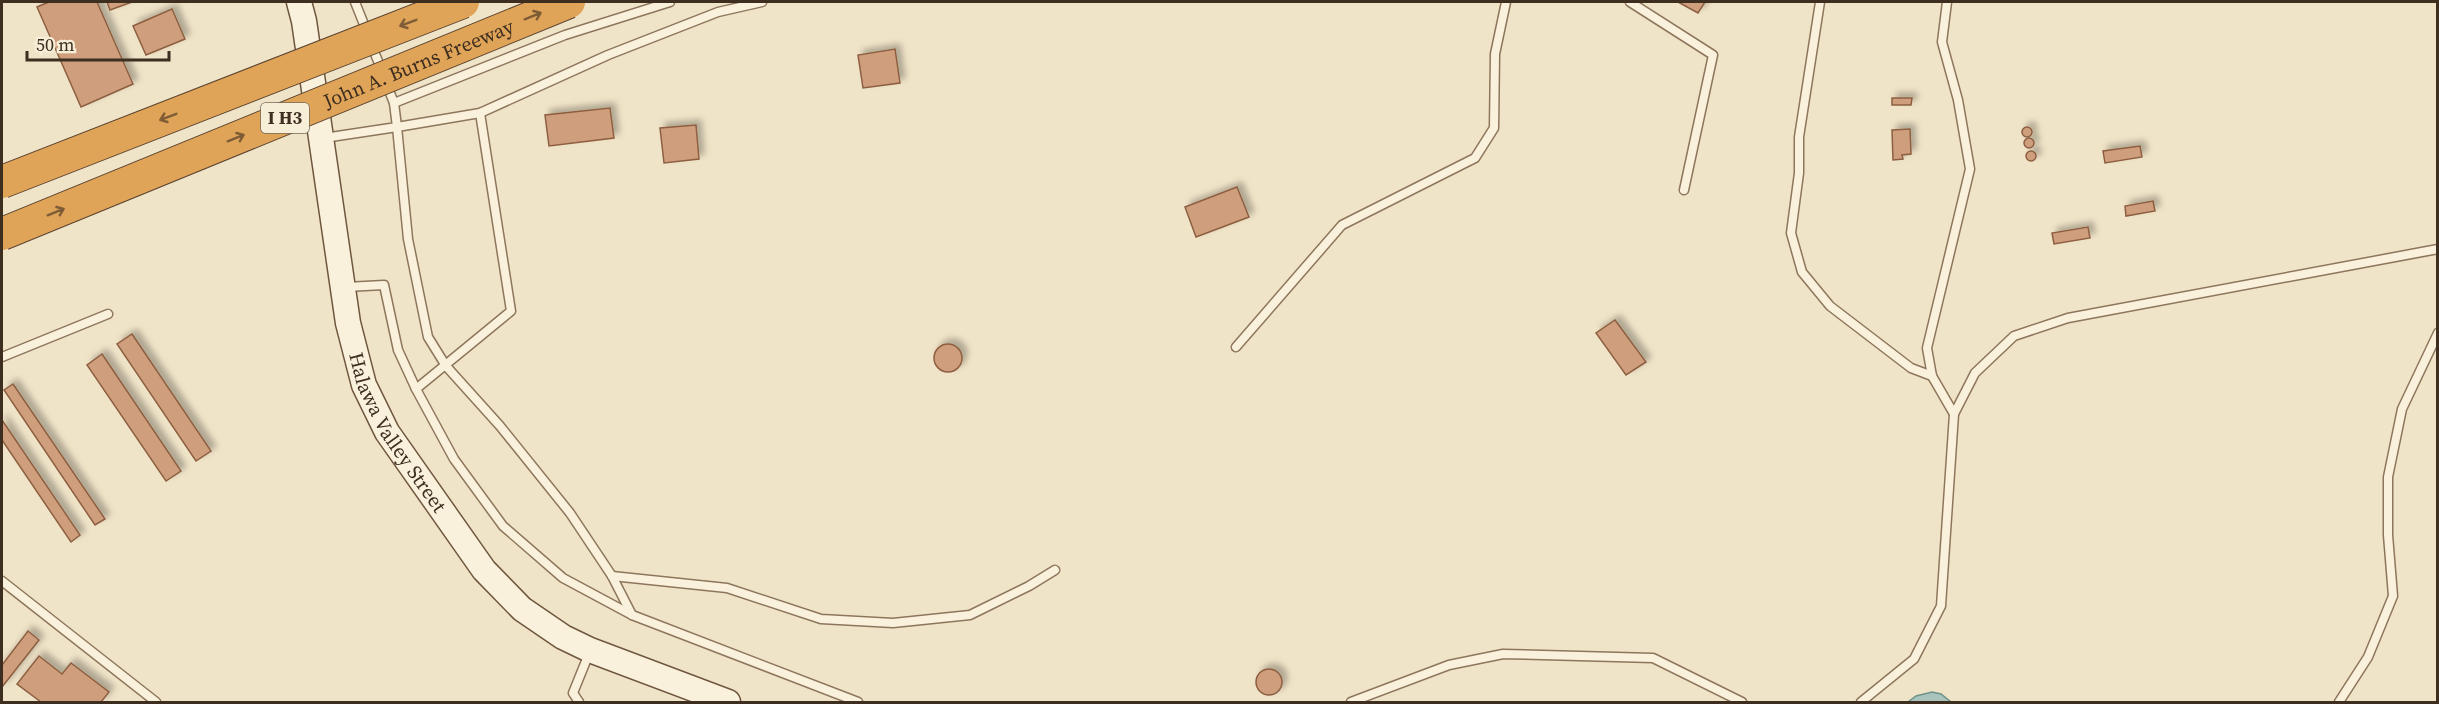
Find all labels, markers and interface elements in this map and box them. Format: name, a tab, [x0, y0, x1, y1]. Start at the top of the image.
one-way arrow	[523, 10, 542, 21]
street label: John A. Burns Freeway	[318, 12, 519, 115]
one-way arrow	[399, 18, 418, 29]
scale bar	[27, 24, 170, 62]
text: 50 m	[36, 32, 74, 57]
road number: I H3	[261, 103, 309, 133]
one-way arrow	[159, 112, 178, 123]
one-way arrow	[226, 132, 245, 143]
one-way arrow	[46, 206, 64, 217]
street label: Halawa Valley Street	[342, 349, 454, 518]

